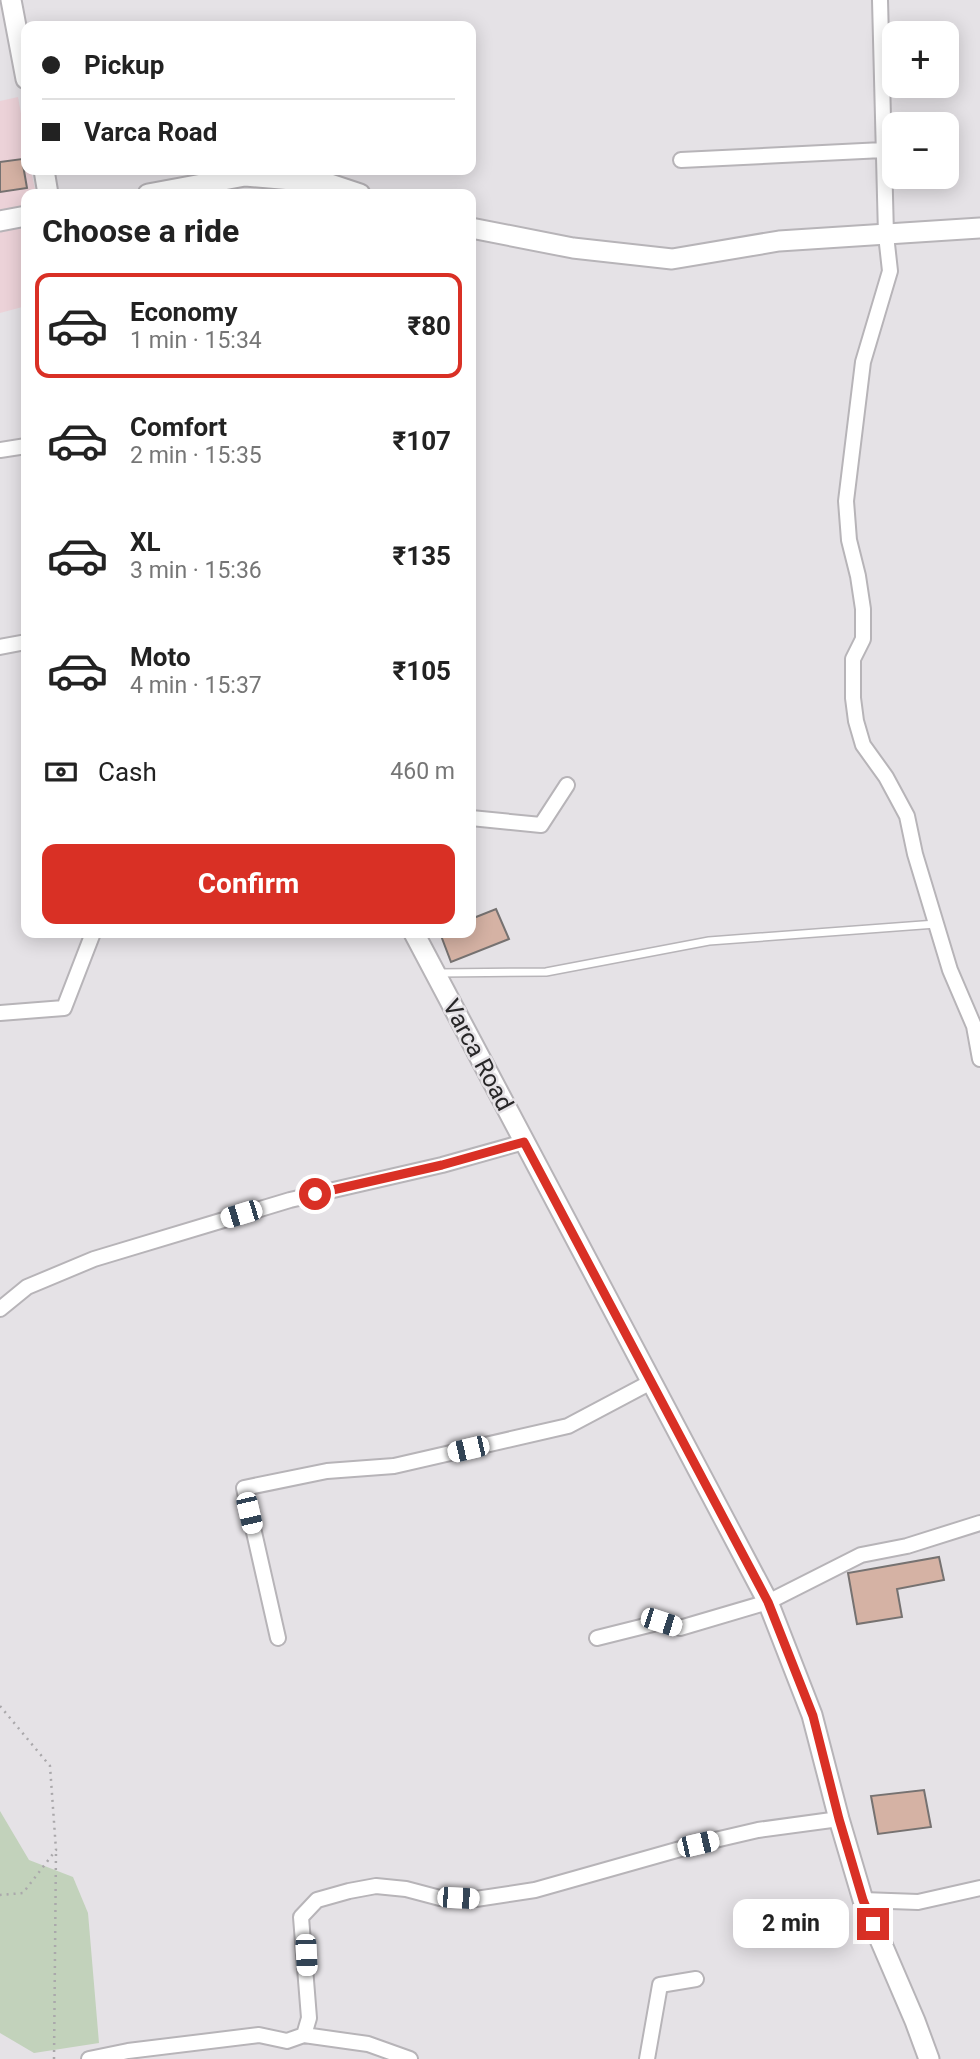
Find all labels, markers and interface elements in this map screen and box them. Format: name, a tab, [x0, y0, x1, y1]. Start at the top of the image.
map controls	[882, 21, 959, 189]
button: +	[882, 21, 959, 98]
text: Pickup	[84, 50, 164, 80]
button: −	[882, 112, 959, 189]
text: Varca Road	[84, 117, 217, 147]
text: Choose a ride	[42, 212, 239, 250]
icon: car	[46, 294, 109, 357]
text: Economy	[130, 297, 237, 327]
text: ₹80	[407, 311, 451, 341]
text: 1 min · 15:34	[130, 327, 262, 354]
icon: car	[46, 409, 109, 472]
text: Comfort	[130, 412, 227, 442]
text: ₹107	[393, 426, 451, 456]
text: 2 min · 15:35	[130, 442, 262, 469]
icon: car	[46, 524, 109, 587]
text: XL	[130, 527, 161, 557]
text: ₹135	[393, 541, 451, 571]
text: 3 min · 15:36	[130, 557, 262, 584]
icon: car	[46, 639, 109, 702]
text: Moto	[130, 642, 191, 672]
text: ₹105	[393, 656, 451, 686]
text: 4 min · 15:37	[130, 672, 262, 699]
icon: cash	[42, 753, 80, 791]
text: Cash	[98, 757, 157, 787]
text: 460 m	[390, 758, 455, 785]
button: Confirm	[42, 844, 455, 924]
street label: Varca Road	[437, 994, 519, 1116]
route start	[299, 1178, 331, 1210]
car	[218, 1198, 265, 1230]
car	[446, 1434, 491, 1464]
car	[235, 1490, 264, 1536]
car	[638, 1606, 685, 1638]
car	[676, 1829, 721, 1859]
car	[437, 1886, 480, 1910]
callout: 2 min	[733, 1899, 848, 1948]
route end	[857, 1908, 889, 1940]
text: 2 min	[762, 1910, 820, 1937]
car	[295, 1933, 318, 1977]

